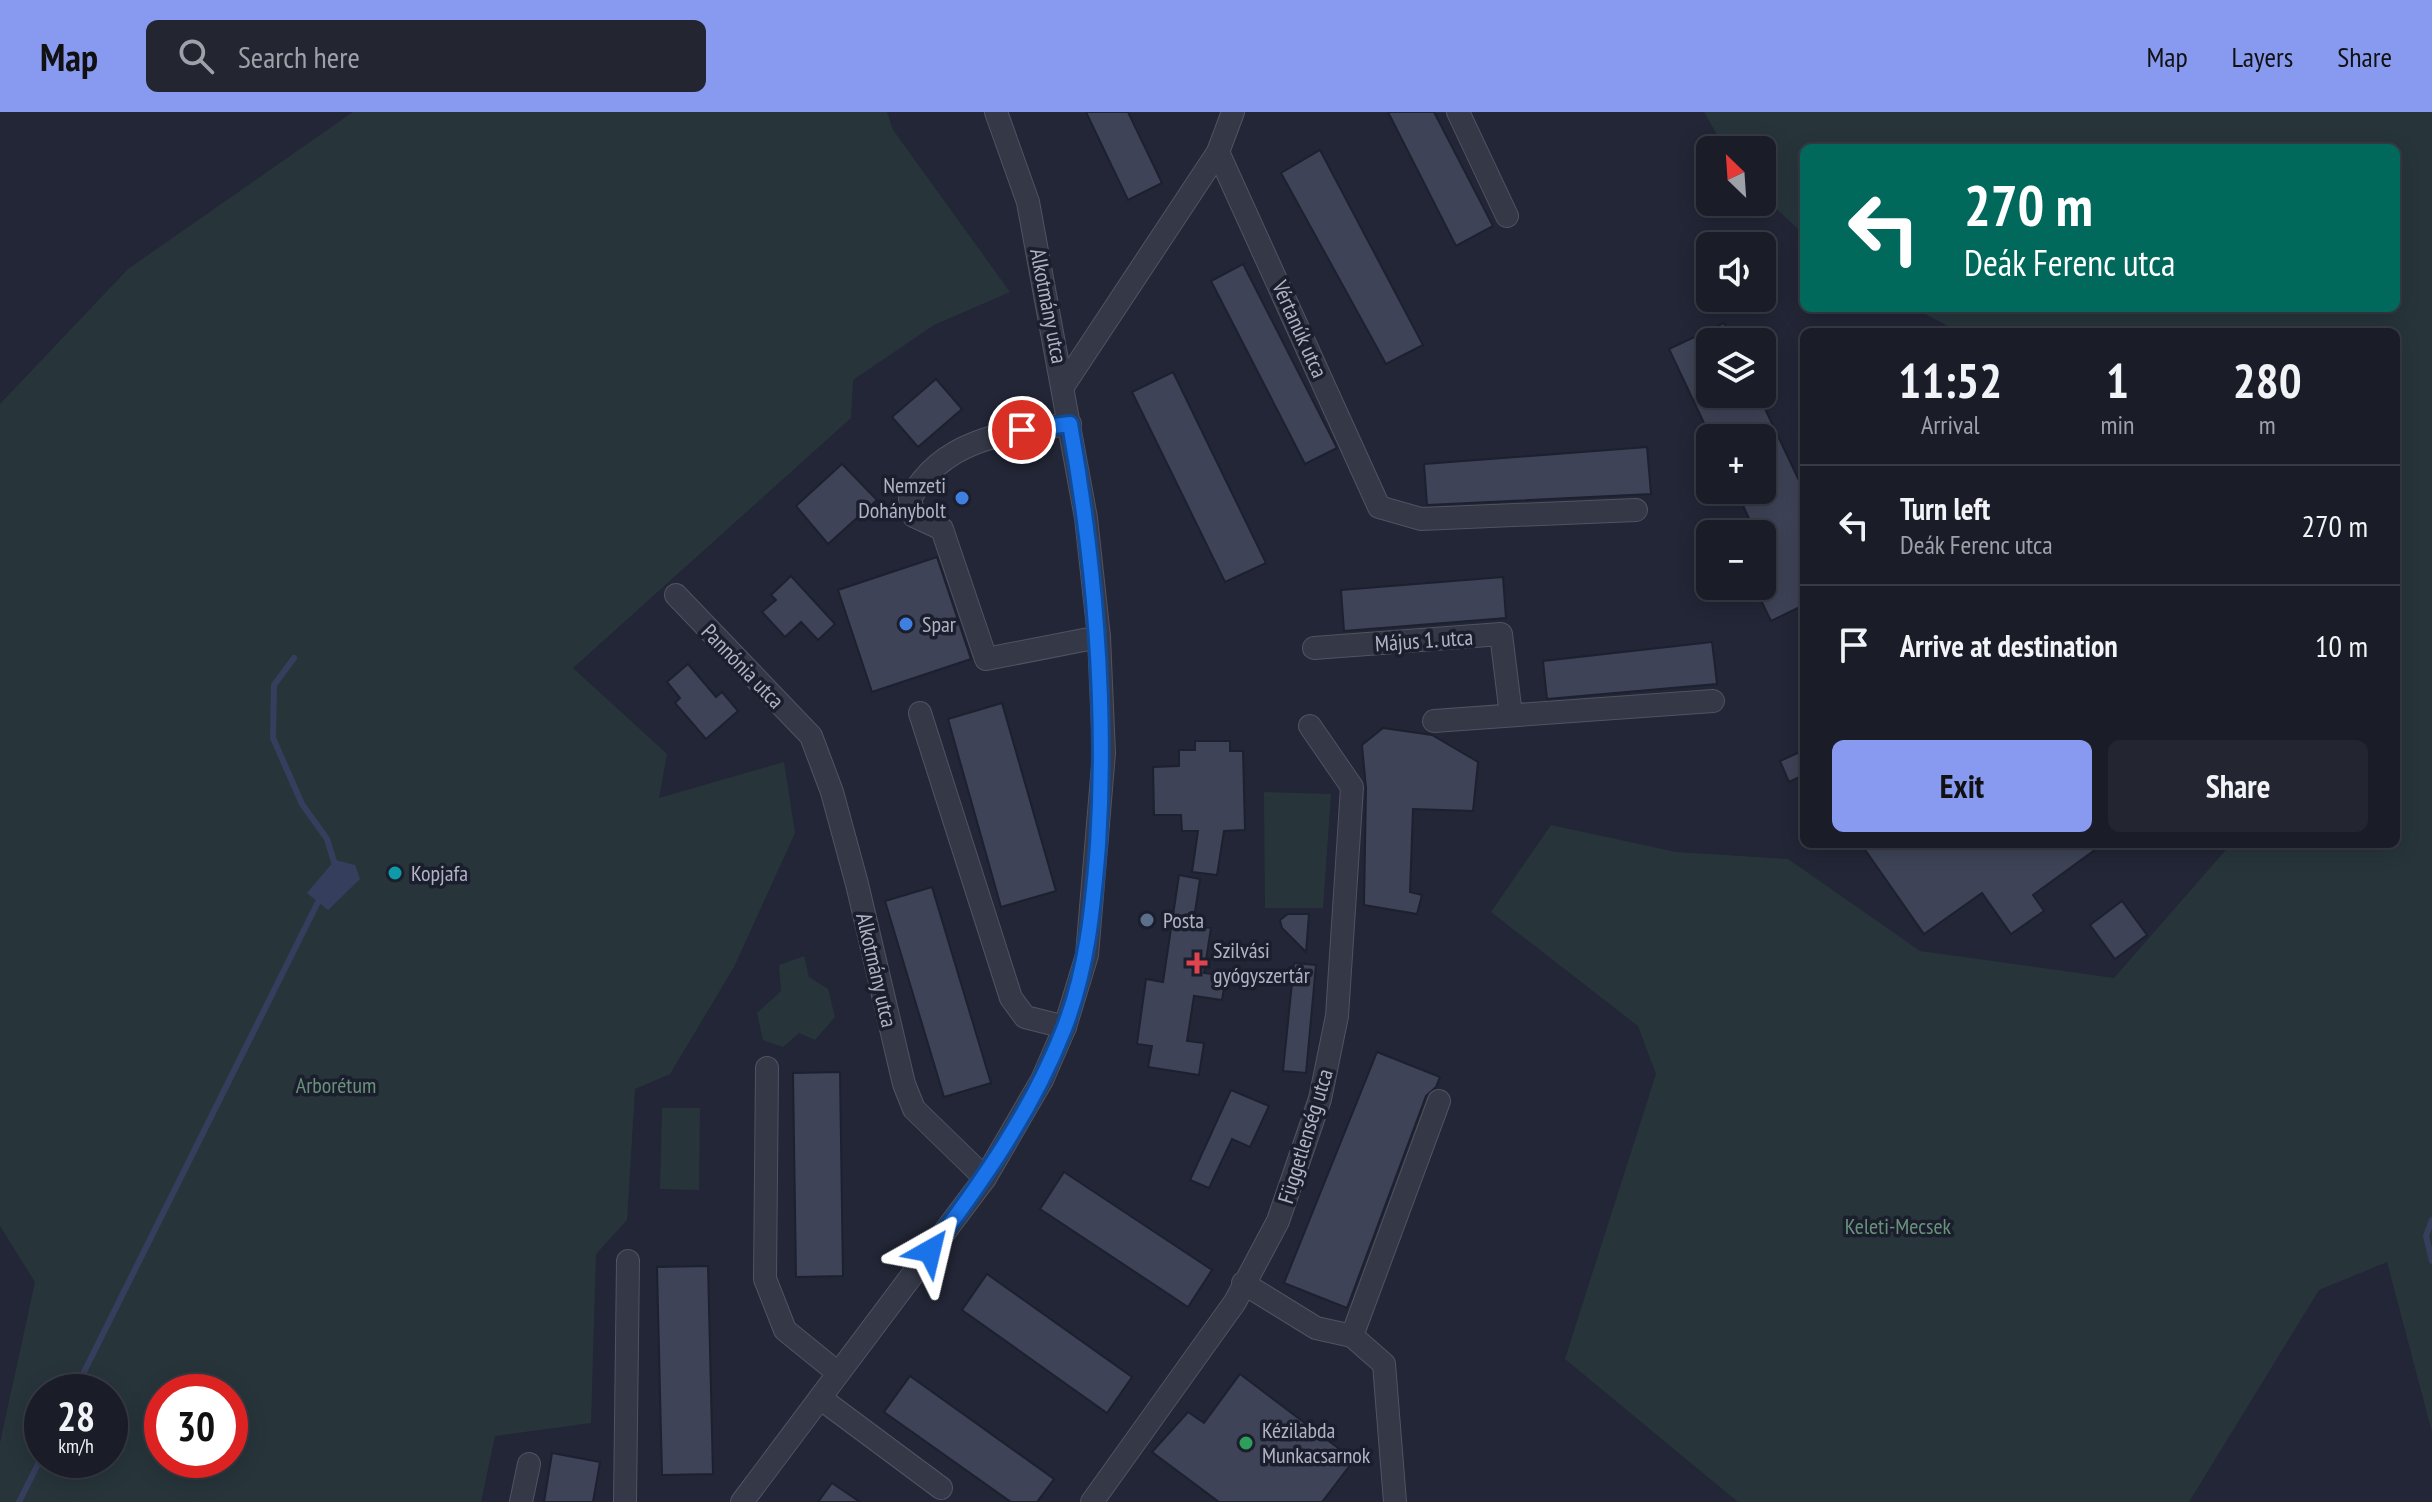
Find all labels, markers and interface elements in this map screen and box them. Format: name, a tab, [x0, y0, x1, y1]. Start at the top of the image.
search box	[146, 20, 706, 92]
text: Map	[40, 32, 98, 81]
icon: search	[174, 34, 218, 78]
text: Search here	[238, 37, 360, 76]
text: Map	[2146, 38, 2188, 75]
text: Layers	[2232, 38, 2293, 75]
text: Share	[2337, 38, 2392, 75]
north arrow	[1696, 136, 1776, 216]
map controls	[1696, 136, 1776, 600]
text: 270 m	[1964, 169, 2093, 241]
icon: left	[1832, 176, 1936, 280]
button: sound	[1696, 232, 1776, 312]
text: Deák Ferenc utca	[1964, 239, 2175, 286]
street label: Alkotmány utca	[1024, 246, 1074, 366]
street label: Vértanúk utca	[1266, 275, 1334, 382]
button: layers	[1696, 328, 1776, 408]
text: 11:52	[1898, 349, 2002, 411]
text: 1	[2106, 349, 2129, 411]
text: 280	[2233, 349, 2302, 411]
pin	[988, 396, 1056, 464]
icon: arrive	[1000, 408, 1044, 452]
text: Arrival	[1921, 408, 1980, 441]
text: min	[2100, 408, 2134, 441]
text: m	[2259, 408, 2276, 441]
button: +	[1696, 424, 1776, 504]
place label: Nemzeti Dohánybolt	[858, 471, 946, 524]
marker: Nemzeti Dohánybolt	[953, 489, 971, 507]
text: Turn left	[1900, 489, 1990, 528]
icon: left	[1832, 503, 1876, 547]
text: 270 m	[2302, 506, 2368, 545]
button: −	[1696, 520, 1776, 600]
text: Deák Ferenc utca	[1900, 528, 2053, 561]
place label: Spar	[922, 610, 956, 638]
marker: Spar	[897, 615, 915, 633]
street label: Pannónia utca	[696, 618, 790, 714]
street label: Május 1. utca	[1374, 623, 1474, 657]
icon: arrive	[1832, 623, 1876, 667]
text: Arrive at destination	[1900, 626, 2118, 665]
text: 10 m	[2315, 626, 2368, 665]
button: Exit	[1832, 740, 2092, 832]
button: Share	[2108, 740, 2368, 832]
place label: Kopjafa	[411, 859, 468, 887]
marker: Kopjafa	[386, 864, 404, 882]
place label: Posta	[1163, 906, 1204, 934]
street label: Alkotmány utca	[850, 910, 904, 1030]
marker: Posta	[1138, 911, 1156, 929]
place label: Szilvási gyógyszertár	[1213, 936, 1310, 989]
marker: Szilvási gyógyszertár	[1188, 954, 1206, 972]
street label: Függetlenség utca	[1271, 1065, 1339, 1207]
park label: Arborétum	[296, 1071, 376, 1099]
position arrow	[888, 1209, 972, 1293]
park label: Keleti-Mecsek	[1845, 1212, 1952, 1240]
speed limit sign: 30	[144, 1374, 248, 1478]
text: 28	[57, 1390, 95, 1442]
place label: Kézilabda Munkacsarnok	[1262, 1416, 1371, 1469]
text: km/h	[58, 1433, 94, 1459]
marker: Kézilabda Munkacsarnok	[1237, 1434, 1255, 1452]

